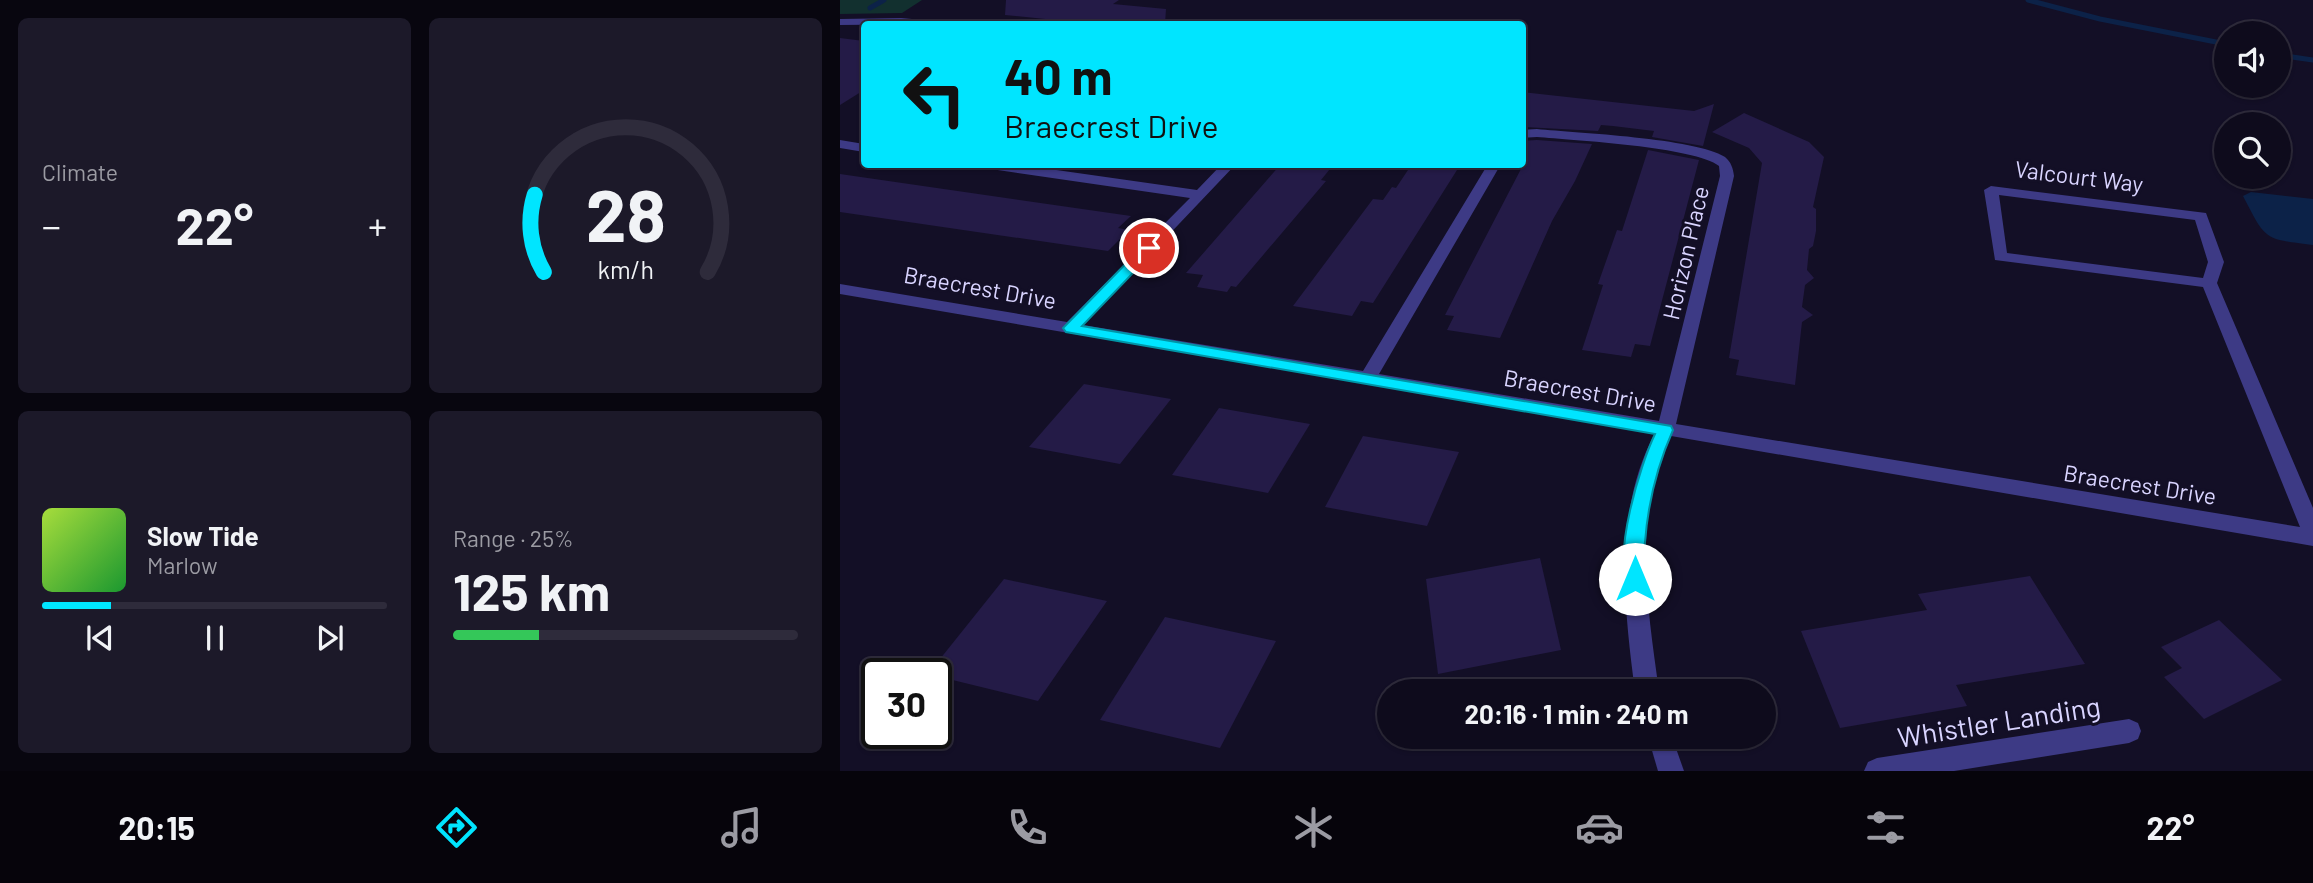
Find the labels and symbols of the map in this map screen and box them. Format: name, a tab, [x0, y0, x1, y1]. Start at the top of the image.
street label: Valcourt Way	[2013, 154, 2145, 198]
street label: Horizon Place	[1656, 183, 1714, 322]
pin	[1119, 218, 1179, 278]
street label: Braecrest Drive	[902, 260, 1059, 314]
street label: Braecrest Drive	[1502, 363, 1659, 417]
street label: Braecrest Drive	[2062, 458, 2219, 510]
position arrow	[1598, 542, 1672, 616]
speed limit sign: 30	[861, 658, 952, 749]
street label: Whistler Landing	[1895, 688, 2103, 754]

